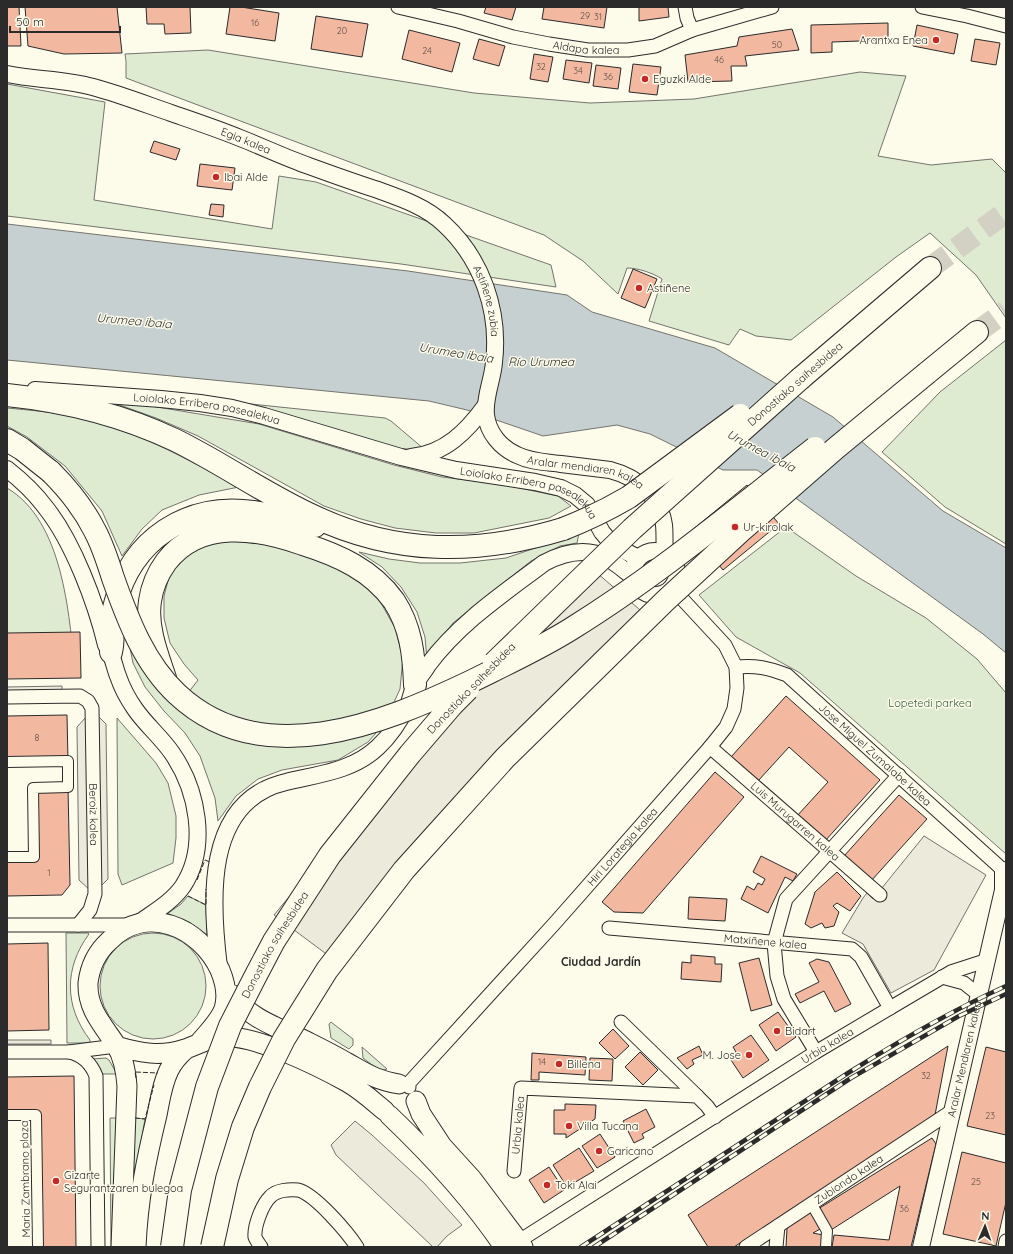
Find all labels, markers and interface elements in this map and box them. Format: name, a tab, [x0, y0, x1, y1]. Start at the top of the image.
scale bar	[10, 8, 120, 34]
house number: 29	[580, 10, 590, 21]
house number: 31	[594, 11, 602, 22]
text: 50 m	[16, 14, 44, 29]
house number: 16	[251, 17, 259, 28]
house number: 20	[337, 25, 347, 36]
place label: Arantxa Enea	[860, 33, 928, 47]
marker: Arantxa Enea	[931, 35, 941, 45]
street label: Aldapa kalea	[552, 38, 620, 57]
house number: 50	[772, 39, 782, 50]
house number: 24	[422, 45, 432, 56]
house number: 46	[714, 54, 724, 65]
house number: 32	[536, 61, 546, 72]
house number: 34	[573, 65, 583, 76]
house number: 36	[603, 71, 613, 82]
place label: Eguzki Alde	[653, 72, 711, 86]
marker: Eguzki Alde	[640, 74, 650, 84]
street label: Egia kalea	[219, 124, 273, 157]
place label: Ibai Alde	[224, 170, 268, 184]
marker: Ibai Alde	[211, 172, 221, 182]
street label: Astiñene zubia	[470, 263, 502, 337]
place label: Astiñene	[647, 281, 691, 295]
marker: Astiñene	[634, 283, 644, 293]
water label: Urumea ibaia	[96, 310, 173, 331]
water label: Urumea ibaia	[418, 339, 495, 366]
street label: Donostiako saihesbidea	[745, 339, 845, 429]
water label: Río Urumea	[508, 354, 575, 369]
street label: Loiolako Erribera pasealekua	[133, 390, 282, 427]
water label: Urumea ibaia	[724, 426, 799, 475]
street label: Aralar mendiaren kalea	[526, 452, 647, 492]
street label: Loiolako Erribera pasealekua	[459, 464, 600, 522]
place label: Ur-kirolak	[743, 520, 793, 534]
marker: Ur-kirolak	[730, 522, 740, 532]
street label: Donostiako saihesbidea	[424, 639, 518, 737]
park label: Lopetedi parkea	[888, 696, 972, 710]
street label: Jose Miguel Zumalabe kalea	[816, 700, 934, 809]
house number: 8	[35, 732, 40, 743]
street label: Luis Murugarren kalea	[748, 779, 843, 864]
street label: Beroiz kalea	[86, 783, 101, 846]
street label: Hiri Lorategia kalea	[584, 804, 661, 889]
house number: 1	[47, 867, 51, 878]
street label: Donostiako saihesbidea	[238, 889, 311, 1001]
street label: Matxiñene kalea	[723, 931, 807, 952]
district label: Ciudad Jardín	[561, 954, 641, 969]
street label: Aralar Mendiaren kalea	[944, 999, 984, 1119]
place label: Bidart	[785, 1024, 816, 1038]
street label: Urbia kalea	[798, 1024, 856, 1067]
marker: Bidart	[772, 1026, 782, 1036]
place label: M. Jose	[703, 1048, 741, 1062]
marker: M. Jose	[744, 1050, 754, 1060]
house number: 14	[538, 1056, 546, 1067]
place label: Billena	[567, 1057, 601, 1071]
marker: Billena	[554, 1059, 564, 1069]
house number: 32	[921, 1070, 931, 1081]
street label: Urbia kalea	[508, 1095, 527, 1155]
house number: 23	[985, 1110, 995, 1121]
place label: Villa Tucana	[577, 1119, 638, 1133]
street label: Maria Zambrano plaza	[17, 1120, 33, 1238]
marker: Villa Tucana	[564, 1121, 574, 1131]
place label: Garicano	[607, 1144, 654, 1158]
marker: Garicano	[594, 1146, 604, 1156]
street label: Zubiondo kalea	[812, 1151, 886, 1207]
place label: Gizarte Segurantzaren bulegoa	[64, 1168, 183, 1195]
marker: Gizarte Segurantzaren bulegoa	[51, 1176, 61, 1186]
house number: 25	[971, 1176, 981, 1187]
place label: Toki Alai	[555, 1178, 597, 1192]
marker: Toki Alai	[542, 1180, 552, 1190]
house number: 36	[899, 1203, 909, 1214]
north arrow	[965, 1206, 1005, 1246]
text: N	[981, 1209, 990, 1223]

